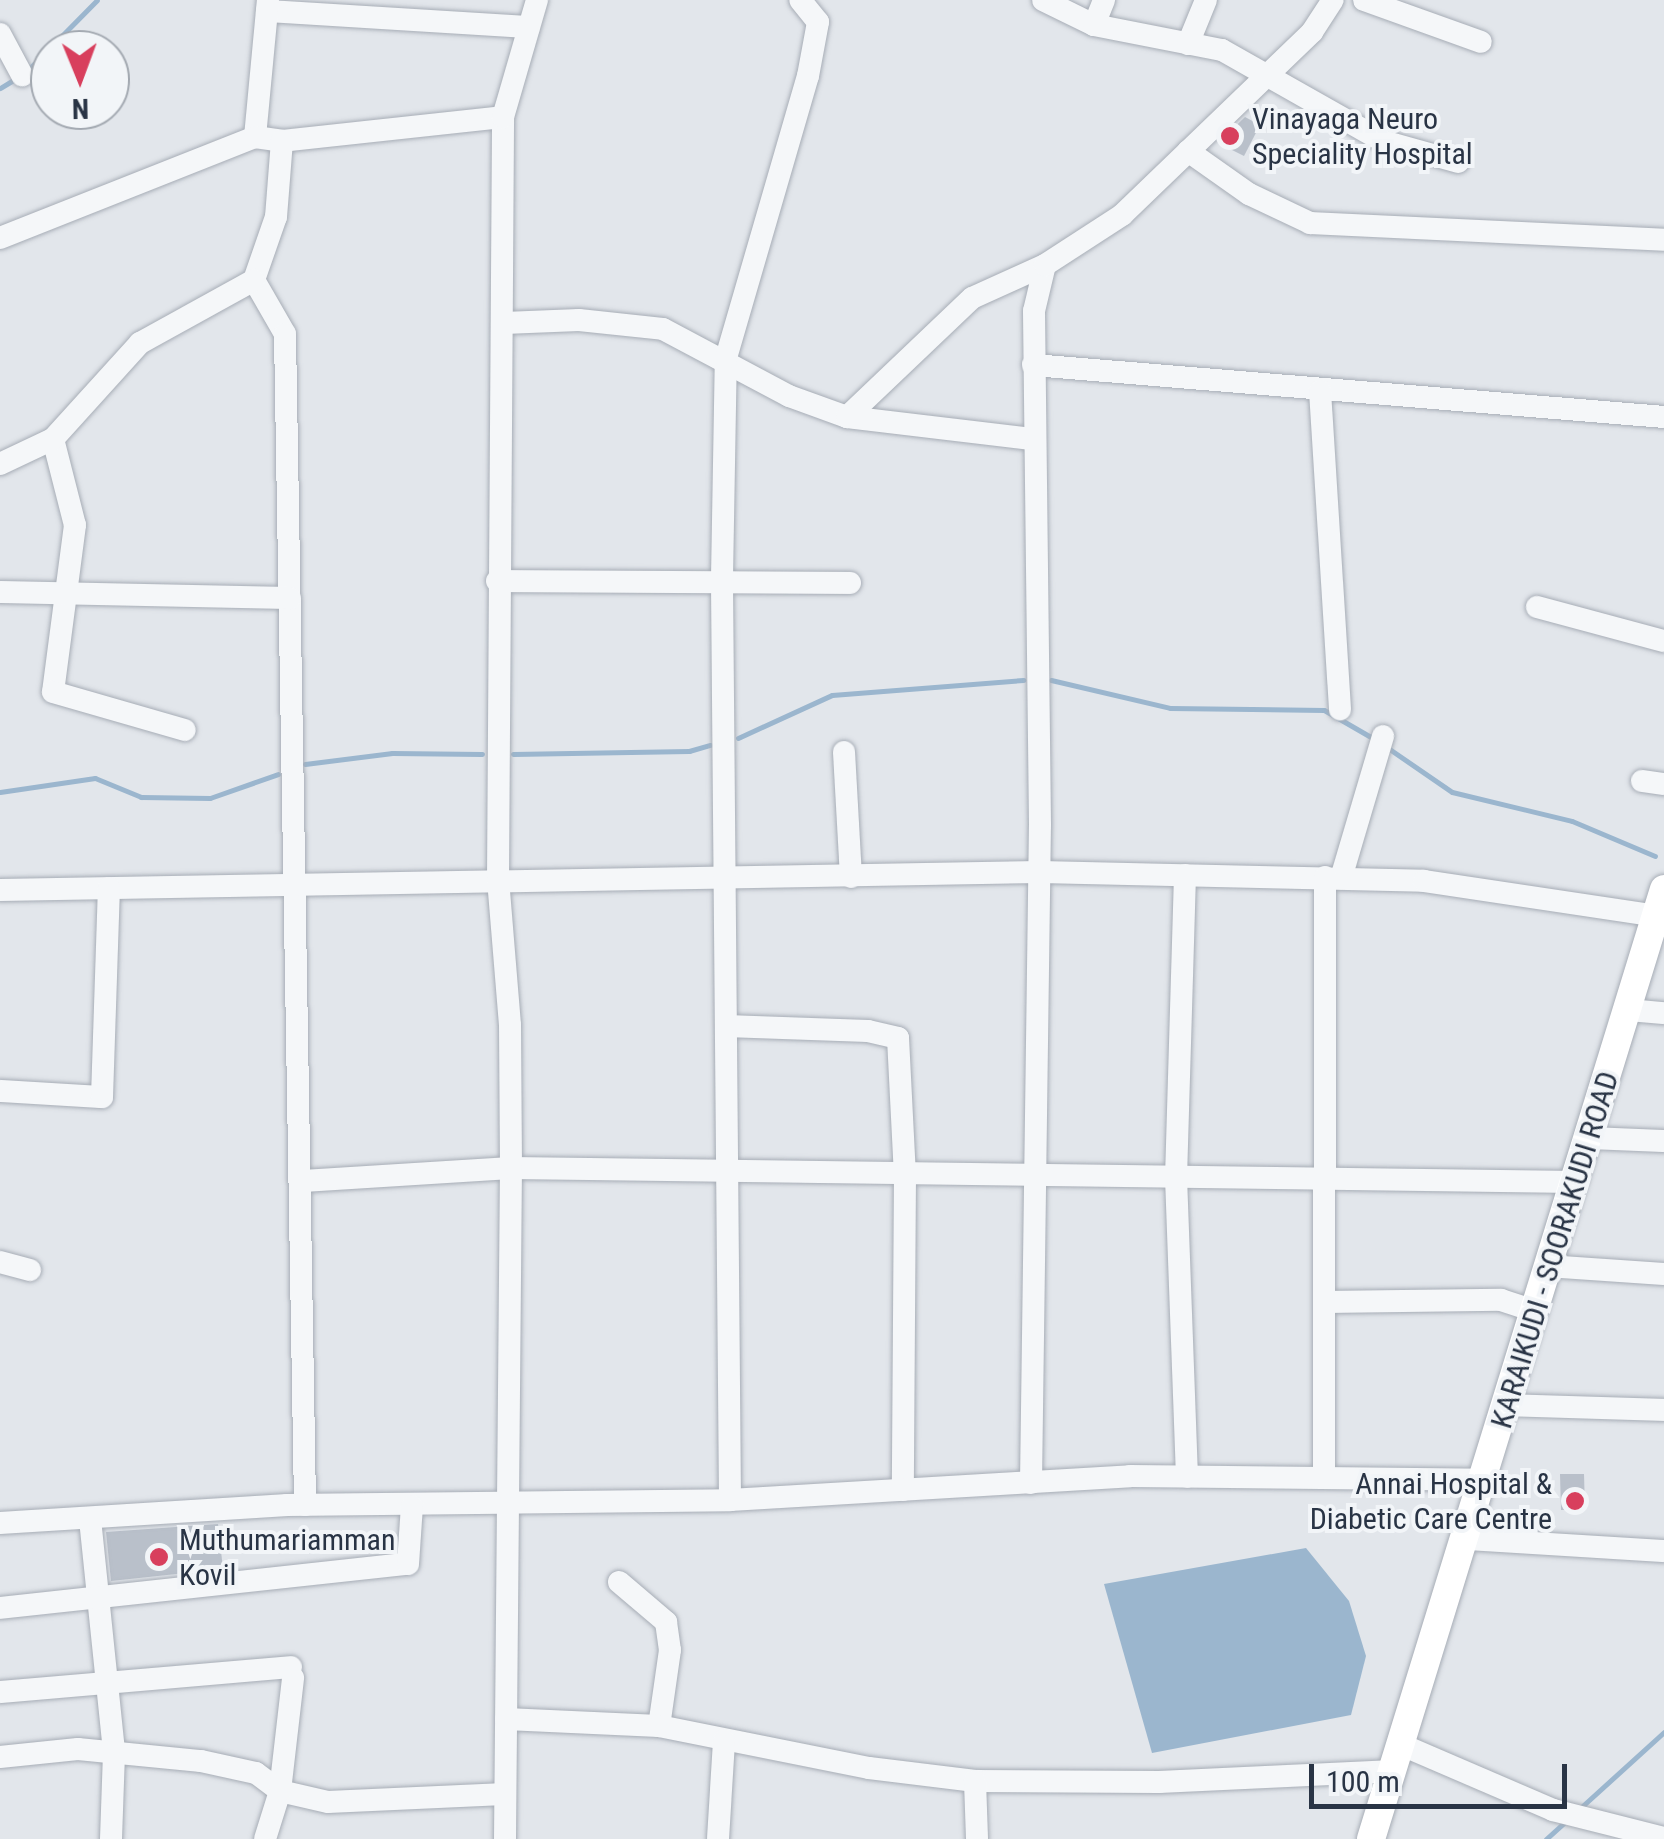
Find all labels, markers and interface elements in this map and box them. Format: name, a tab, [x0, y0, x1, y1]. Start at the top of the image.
north arrow	[30, 30, 130, 130]
text: N	[72, 92, 89, 125]
place label: Vinayaga Neuro Speciality Hospital	[1252, 101, 1473, 172]
marker: Vinayaga Neuro Speciality Hospital	[1217, 123, 1243, 149]
street label: KARAIKUDI - SOORAKUDI ROAD	[1484, 1067, 1626, 1433]
place label: Annai Hospital & Diabetic Care Centre	[1310, 1466, 1552, 1536]
marker: Annai Hospital & Diabetic Care Centre	[1562, 1488, 1588, 1514]
place label: Muthumariamman Kovil	[179, 1522, 395, 1592]
marker: Muthumariamman Kovil	[148, 1546, 170, 1568]
scale bar	[1314, 1744, 1572, 1806]
text: 100 m	[1326, 1764, 1400, 1799]

